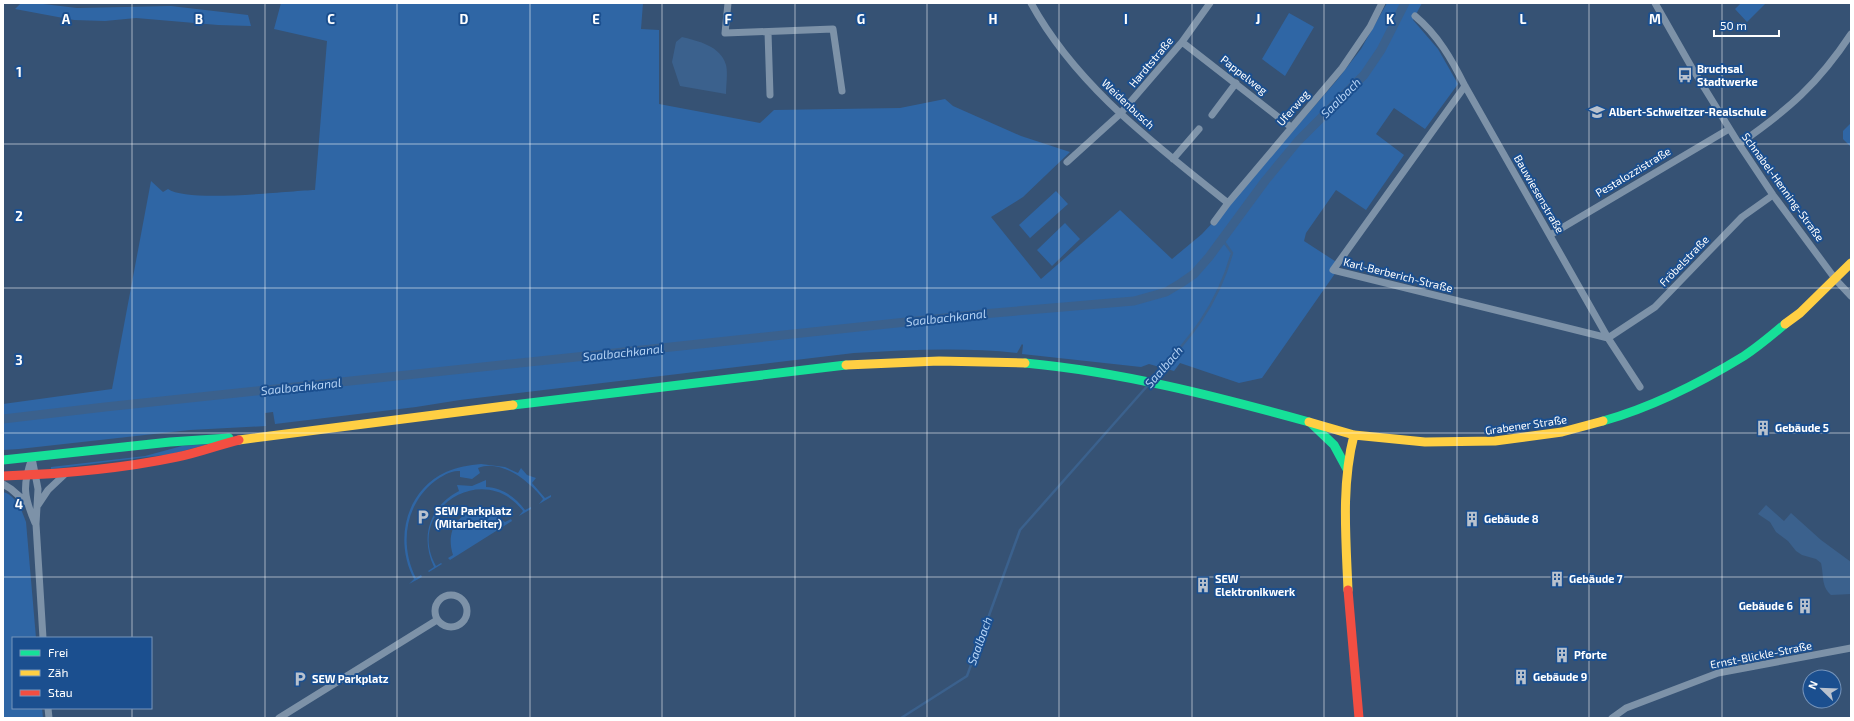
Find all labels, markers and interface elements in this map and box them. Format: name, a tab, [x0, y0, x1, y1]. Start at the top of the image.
text: A	[62, 11, 71, 27]
text: B	[195, 11, 203, 27]
text: C	[327, 11, 335, 27]
text: D	[460, 11, 469, 27]
text: E	[592, 11, 600, 27]
text: F	[724, 11, 732, 27]
text: G	[857, 11, 865, 27]
text: H	[989, 11, 998, 27]
text: I	[1124, 11, 1128, 27]
text: J	[1256, 11, 1260, 27]
text: K	[1386, 11, 1395, 27]
text: L	[1520, 11, 1527, 27]
text: M	[1649, 11, 1661, 27]
scale bar	[1714, 12, 1779, 38]
text: 50 m	[1720, 18, 1747, 32]
street label: Hardtstraße	[1126, 34, 1175, 90]
street label: Pappelweg	[1219, 52, 1270, 97]
place label: Bruchsal Stadtwerke	[1697, 62, 1758, 88]
text: 1	[16, 64, 22, 80]
bus stop icon: Bruchsal Stadtwerke	[1676, 66, 1694, 84]
water label: Saalbach	[1317, 74, 1363, 120]
street label: Weidenbusch	[1099, 76, 1157, 131]
street label: Uferweg	[1274, 87, 1312, 128]
school or university icon: Albert-Schweitzer-Realschule	[1588, 103, 1606, 121]
place label: Albert-Schweitzer-Realschule	[1609, 105, 1766, 118]
street label: Schnabel-Henning-Straße	[1740, 130, 1827, 243]
street label: Pestalozzistraße	[1593, 144, 1673, 199]
street label: Bauwiesenstraße	[1512, 152, 1567, 235]
text: 2	[15, 208, 23, 224]
street label: Fröbelstraße	[1656, 233, 1711, 289]
street label: Karl-Berberich-Straße	[1342, 255, 1454, 294]
water label: Saalbachkanal	[905, 306, 987, 328]
water label: Saalbachkanal	[582, 341, 664, 363]
water label: Saalbach	[1141, 343, 1185, 390]
text: 3	[15, 352, 23, 368]
water label: Saalbachkanal	[260, 375, 342, 397]
street label: Grabener Straße	[1484, 412, 1568, 437]
building icon: Gebäude 5	[1754, 419, 1772, 437]
place label: Gebäude 5	[1775, 421, 1829, 434]
text: 4	[15, 496, 23, 512]
place label: SEW Parkplatz (Mitarbeiter)	[435, 504, 512, 530]
parking icon: SEW Parkplatz (Mitarbeiter)	[414, 508, 432, 526]
building icon: Gebäude 8	[1463, 510, 1481, 528]
place label: Gebäude 8	[1484, 512, 1539, 525]
building icon: Gebäude 7	[1548, 570, 1566, 588]
place label: SEW Elektronikwerk	[1215, 572, 1296, 598]
place label: Gebäude 7	[1569, 572, 1623, 585]
building icon: SEW Elektronikwerk	[1194, 576, 1212, 594]
building icon: Gebäude 6	[1796, 597, 1814, 615]
place label: Gebäude 6	[1739, 599, 1794, 612]
water label: Saalbach	[964, 614, 994, 667]
legend	[12, 637, 152, 709]
street label: Ernst-Blickle-Straße	[1709, 638, 1813, 671]
text: Frei	[48, 645, 68, 659]
building icon: Pforte	[1553, 646, 1571, 664]
place label: Pforte	[1574, 648, 1607, 661]
text: Zäh	[48, 665, 68, 679]
building icon: Gebäude 9	[1512, 668, 1530, 686]
north arrow	[1802, 669, 1842, 709]
parking icon: SEW Parkplatz	[291, 670, 309, 688]
place label: Gebäude 9	[1533, 670, 1587, 683]
place label: SEW Parkplatz	[312, 672, 389, 685]
text: N	[1805, 679, 1820, 691]
text: Stau	[48, 685, 73, 699]

